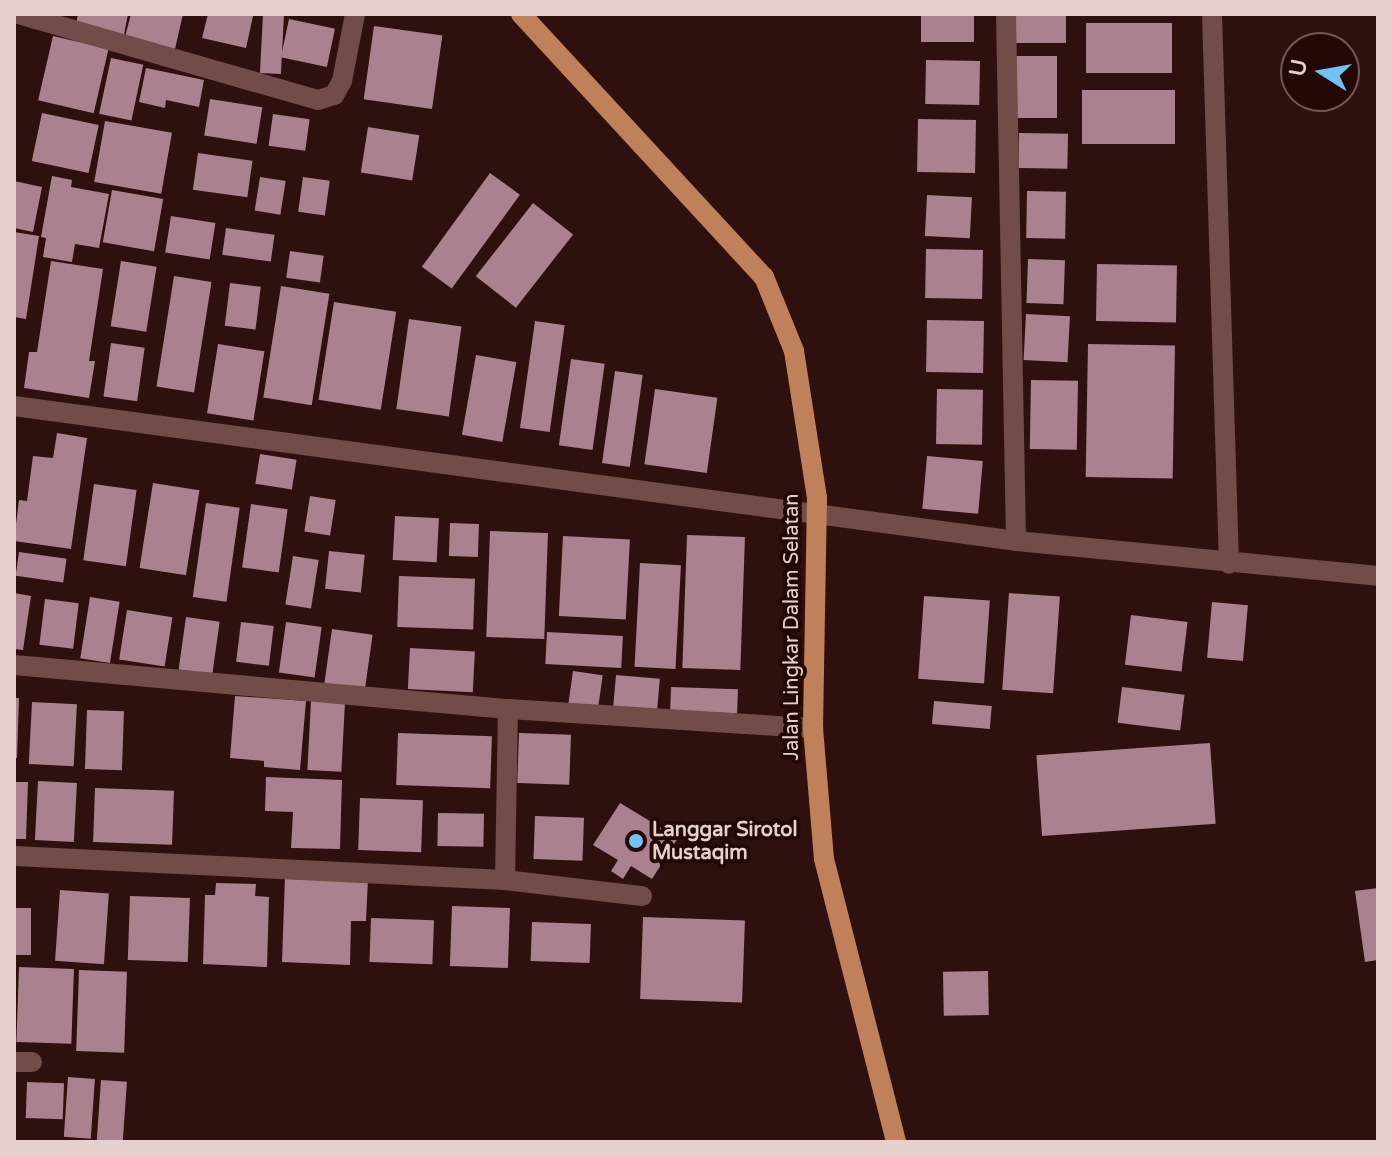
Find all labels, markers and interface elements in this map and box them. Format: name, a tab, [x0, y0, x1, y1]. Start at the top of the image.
north arrow	[1280, 32, 1360, 112]
text: U	[1284, 57, 1313, 78]
street label: Jalan Lingkar Dalam Selatan	[780, 494, 804, 760]
place label: Langgar Sirotol Mustaqim	[652, 818, 797, 865]
marker: Langgar Sirotol Mustaqim	[627, 832, 645, 850]

